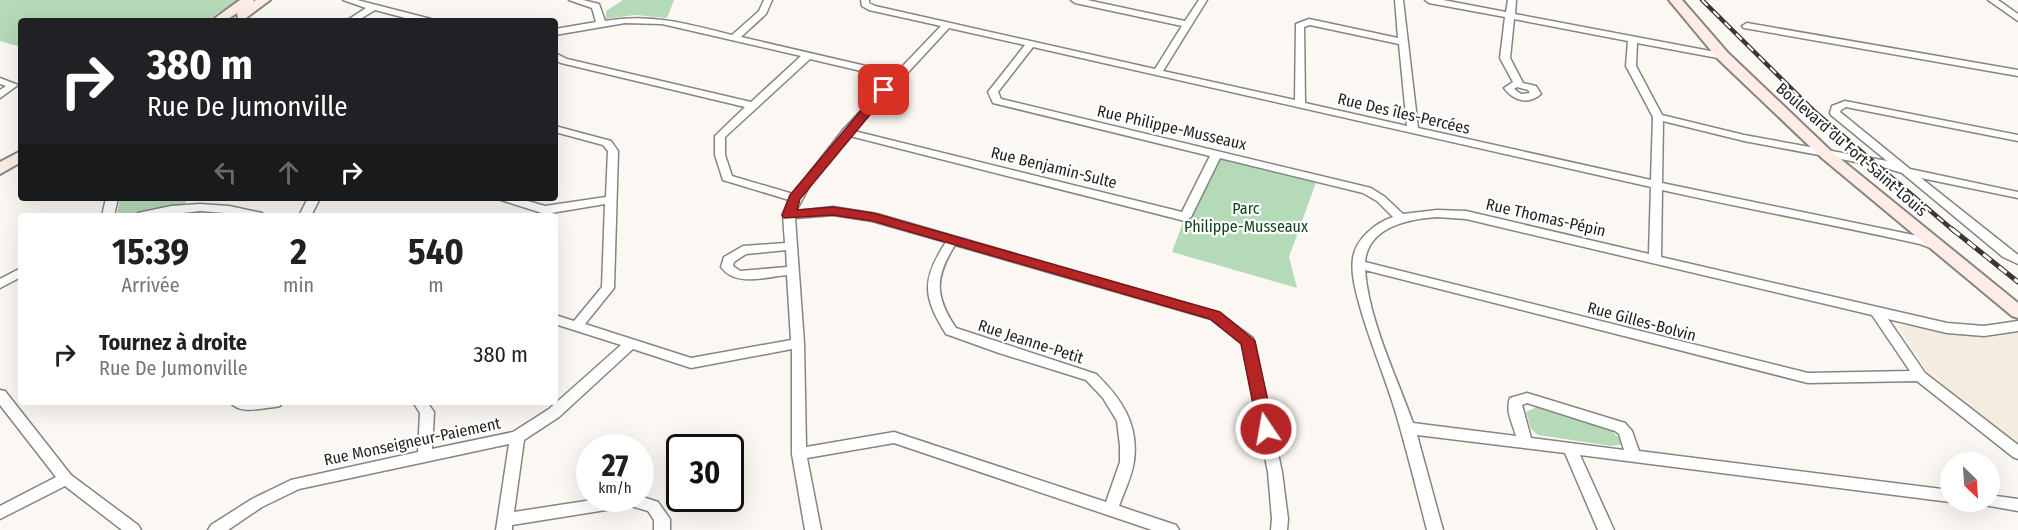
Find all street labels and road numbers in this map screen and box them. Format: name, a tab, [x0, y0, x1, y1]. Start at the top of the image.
street label: Boulevard du Fort-Saint-Louis	[1772, 79, 1931, 220]
street label: Rue Des îles-Percées	[1336, 89, 1472, 138]
street label: Rue Philippe-Musseaux	[1095, 101, 1248, 154]
street label: Rue Benjamin-Sulte	[989, 143, 1119, 192]
street label: Rue Thomas-Pépin	[1484, 194, 1608, 241]
street label: Rue Gilles-Bolvin	[1586, 298, 1698, 345]
street label: Rue Jeanne-Petit	[976, 315, 1087, 368]
street label: Rue Monseigneur-Paiement	[322, 413, 503, 470]

